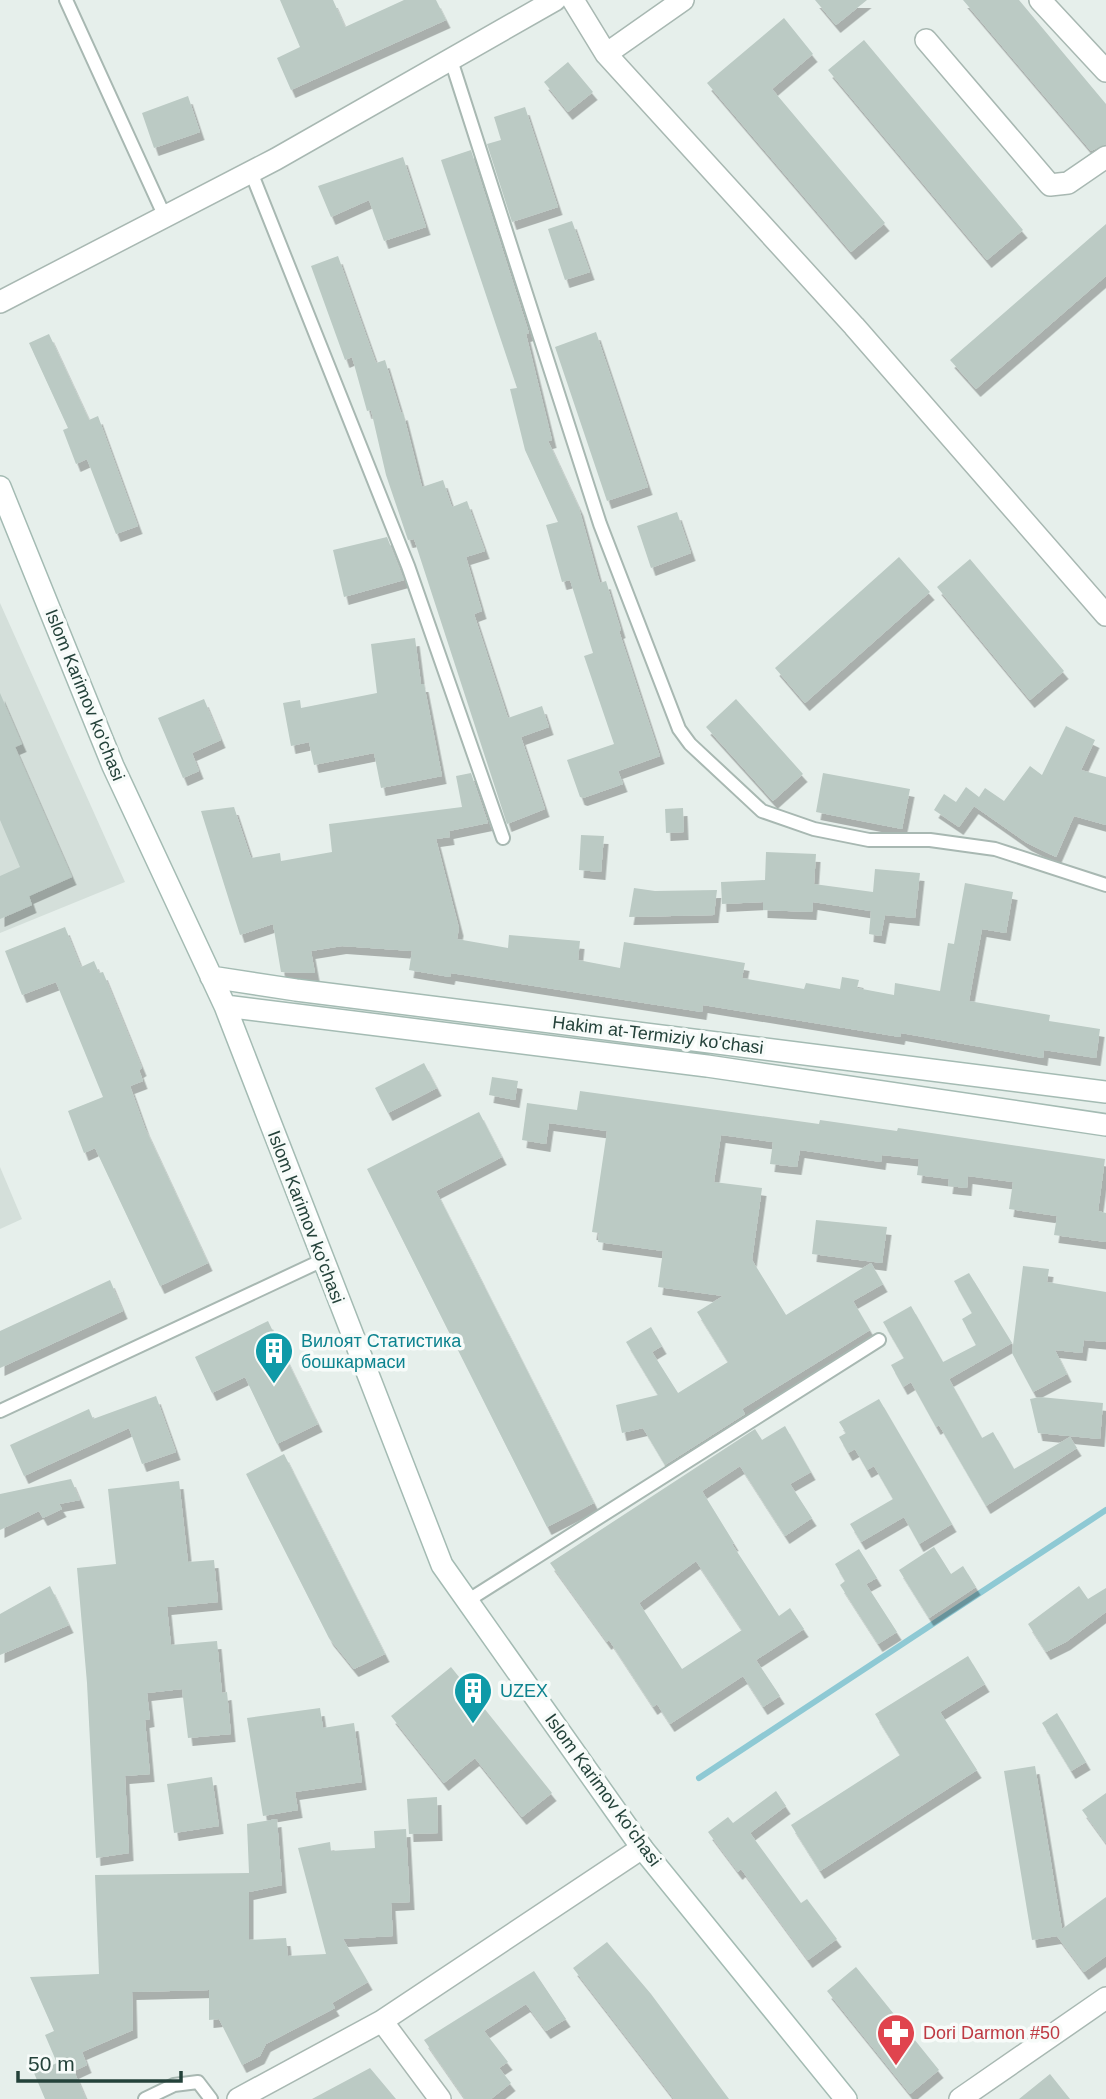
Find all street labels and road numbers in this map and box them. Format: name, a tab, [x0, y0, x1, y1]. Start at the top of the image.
street label: Islom Karimov ko'chasi	[41, 606, 129, 784]
street label: Hakim at-Termiziy ko'chasi	[551, 1012, 765, 1058]
street label: Islom Karimov ko'chasi	[264, 1128, 348, 1306]
street label: Islom Karimov ko'chasi	[541, 1710, 665, 1870]

